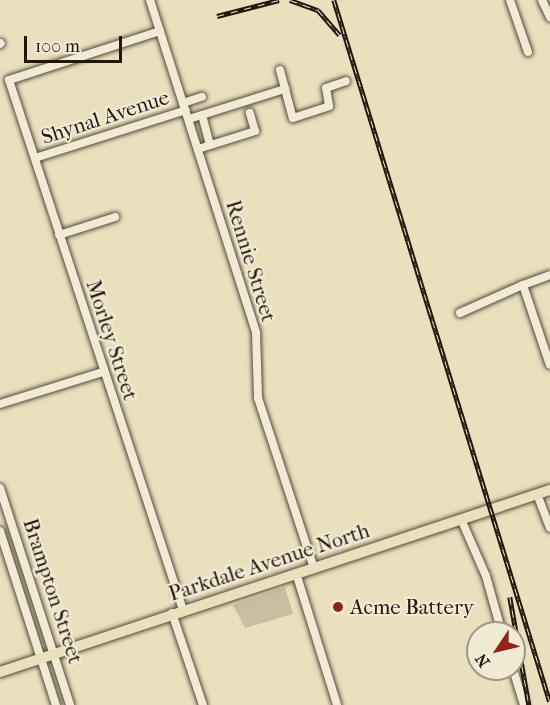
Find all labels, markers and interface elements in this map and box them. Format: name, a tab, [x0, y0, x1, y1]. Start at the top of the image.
scale bar	[27, 24, 124, 62]
text: 100 m	[35, 36, 80, 57]
street label: Shynal Avenue	[38, 84, 172, 150]
street label: Rennie Street	[221, 197, 281, 325]
street label: Morley Street	[81, 277, 143, 403]
street label: Brampton Street	[18, 515, 88, 667]
street label: Parkdale Avenue North	[165, 518, 373, 606]
place label: Acme Battery	[350, 594, 474, 620]
marker: Acme Battery	[331, 600, 345, 614]
north arrow	[466, 621, 526, 681]
text: N	[471, 650, 494, 671]

